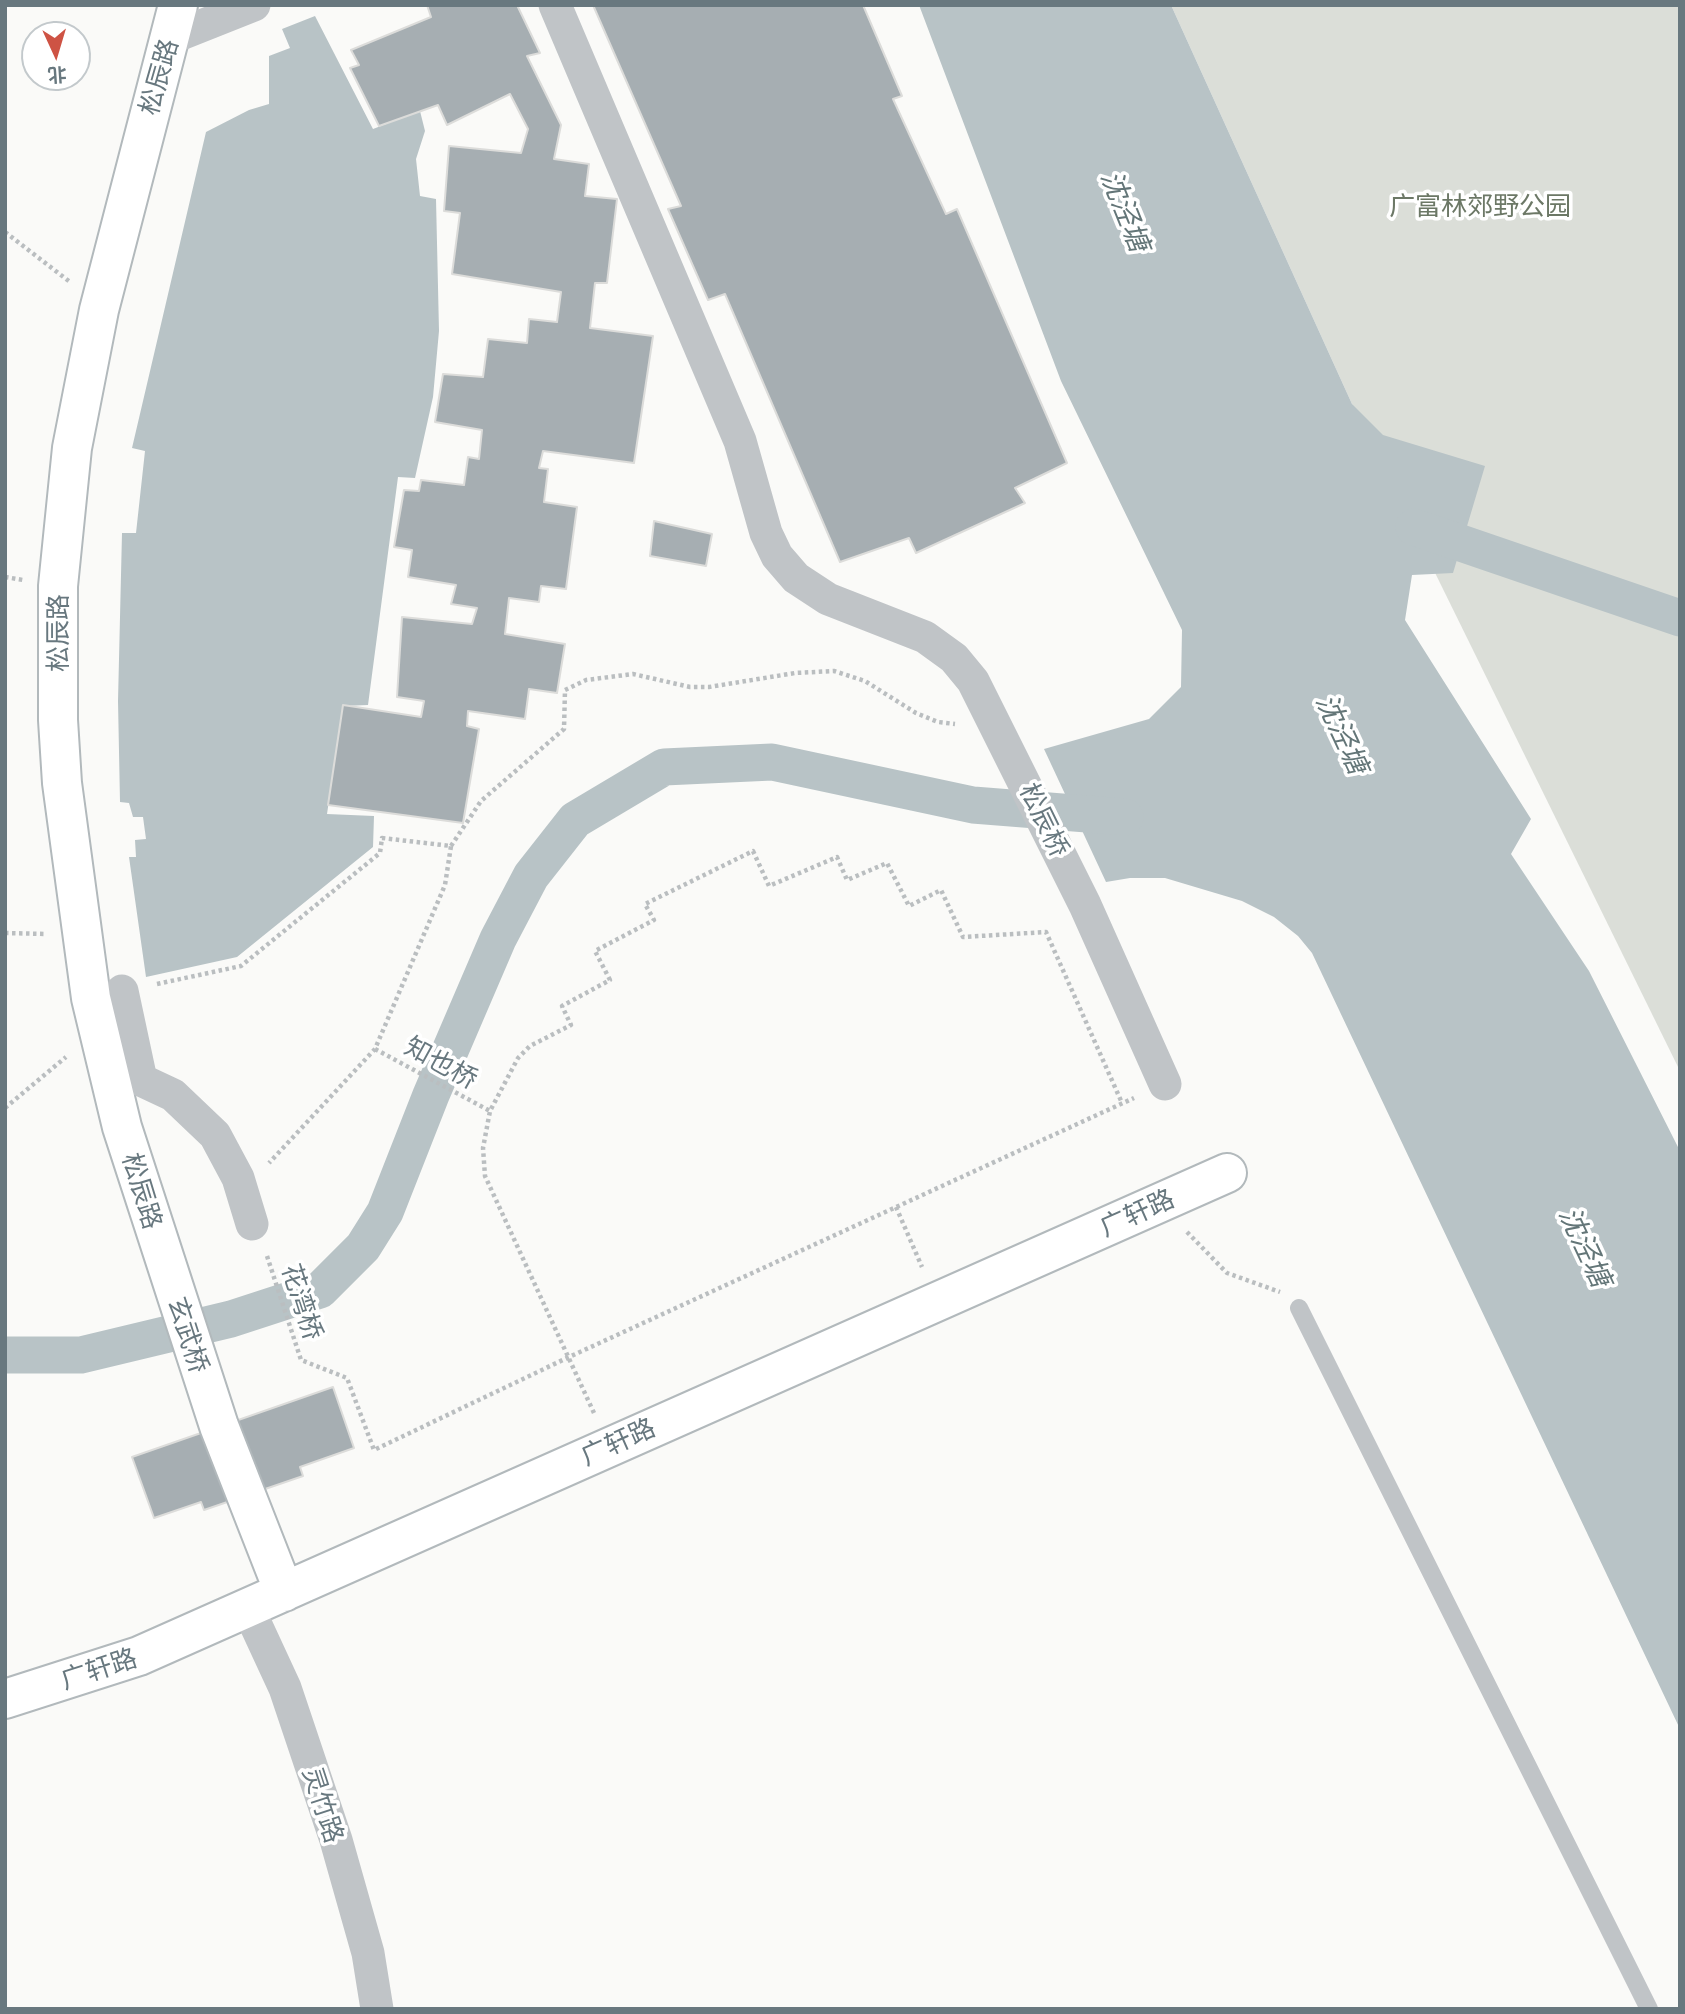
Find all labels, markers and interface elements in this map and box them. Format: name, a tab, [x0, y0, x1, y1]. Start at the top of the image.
north arrow	[21, 21, 91, 91]
street label: 松辰路	[133, 35, 185, 119]
text: 北	[47, 63, 68, 88]
water label: 沈泾塘	[1094, 166, 1156, 256]
park label: 广富林郊野公园	[1389, 190, 1571, 222]
street label: 松辰路	[42, 594, 74, 672]
water label: 沈泾塘	[1309, 689, 1375, 779]
street label: 松辰桥	[1013, 778, 1075, 862]
street label: 知也桥	[399, 1030, 483, 1096]
street label: 松辰路	[116, 1149, 168, 1233]
street label: 广轩路	[1095, 1183, 1179, 1243]
water label: 沈泾塘	[1552, 1202, 1618, 1292]
street label: 花湾桥	[275, 1260, 329, 1344]
street label: 玄武桥	[161, 1293, 215, 1377]
street label: 广轩路	[576, 1412, 660, 1472]
street label: 广轩路	[57, 1642, 141, 1696]
street label: 灵竹路	[296, 1763, 350, 1847]

